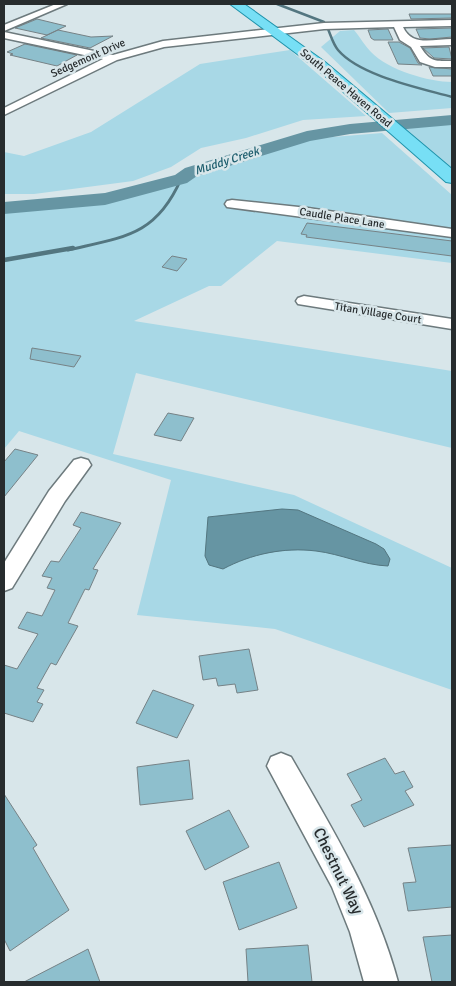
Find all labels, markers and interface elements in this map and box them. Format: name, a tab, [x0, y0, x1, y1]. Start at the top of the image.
street label: Sedgemont Drive	[49, 36, 127, 80]
street label: South Peace Haven Road	[298, 46, 394, 130]
water label: Muddy Creek	[193, 143, 262, 178]
street label: Caudle Place Lane	[299, 205, 385, 231]
street label: Titan Village Court	[334, 300, 422, 326]
street label: Chestnut Way	[308, 824, 368, 918]

